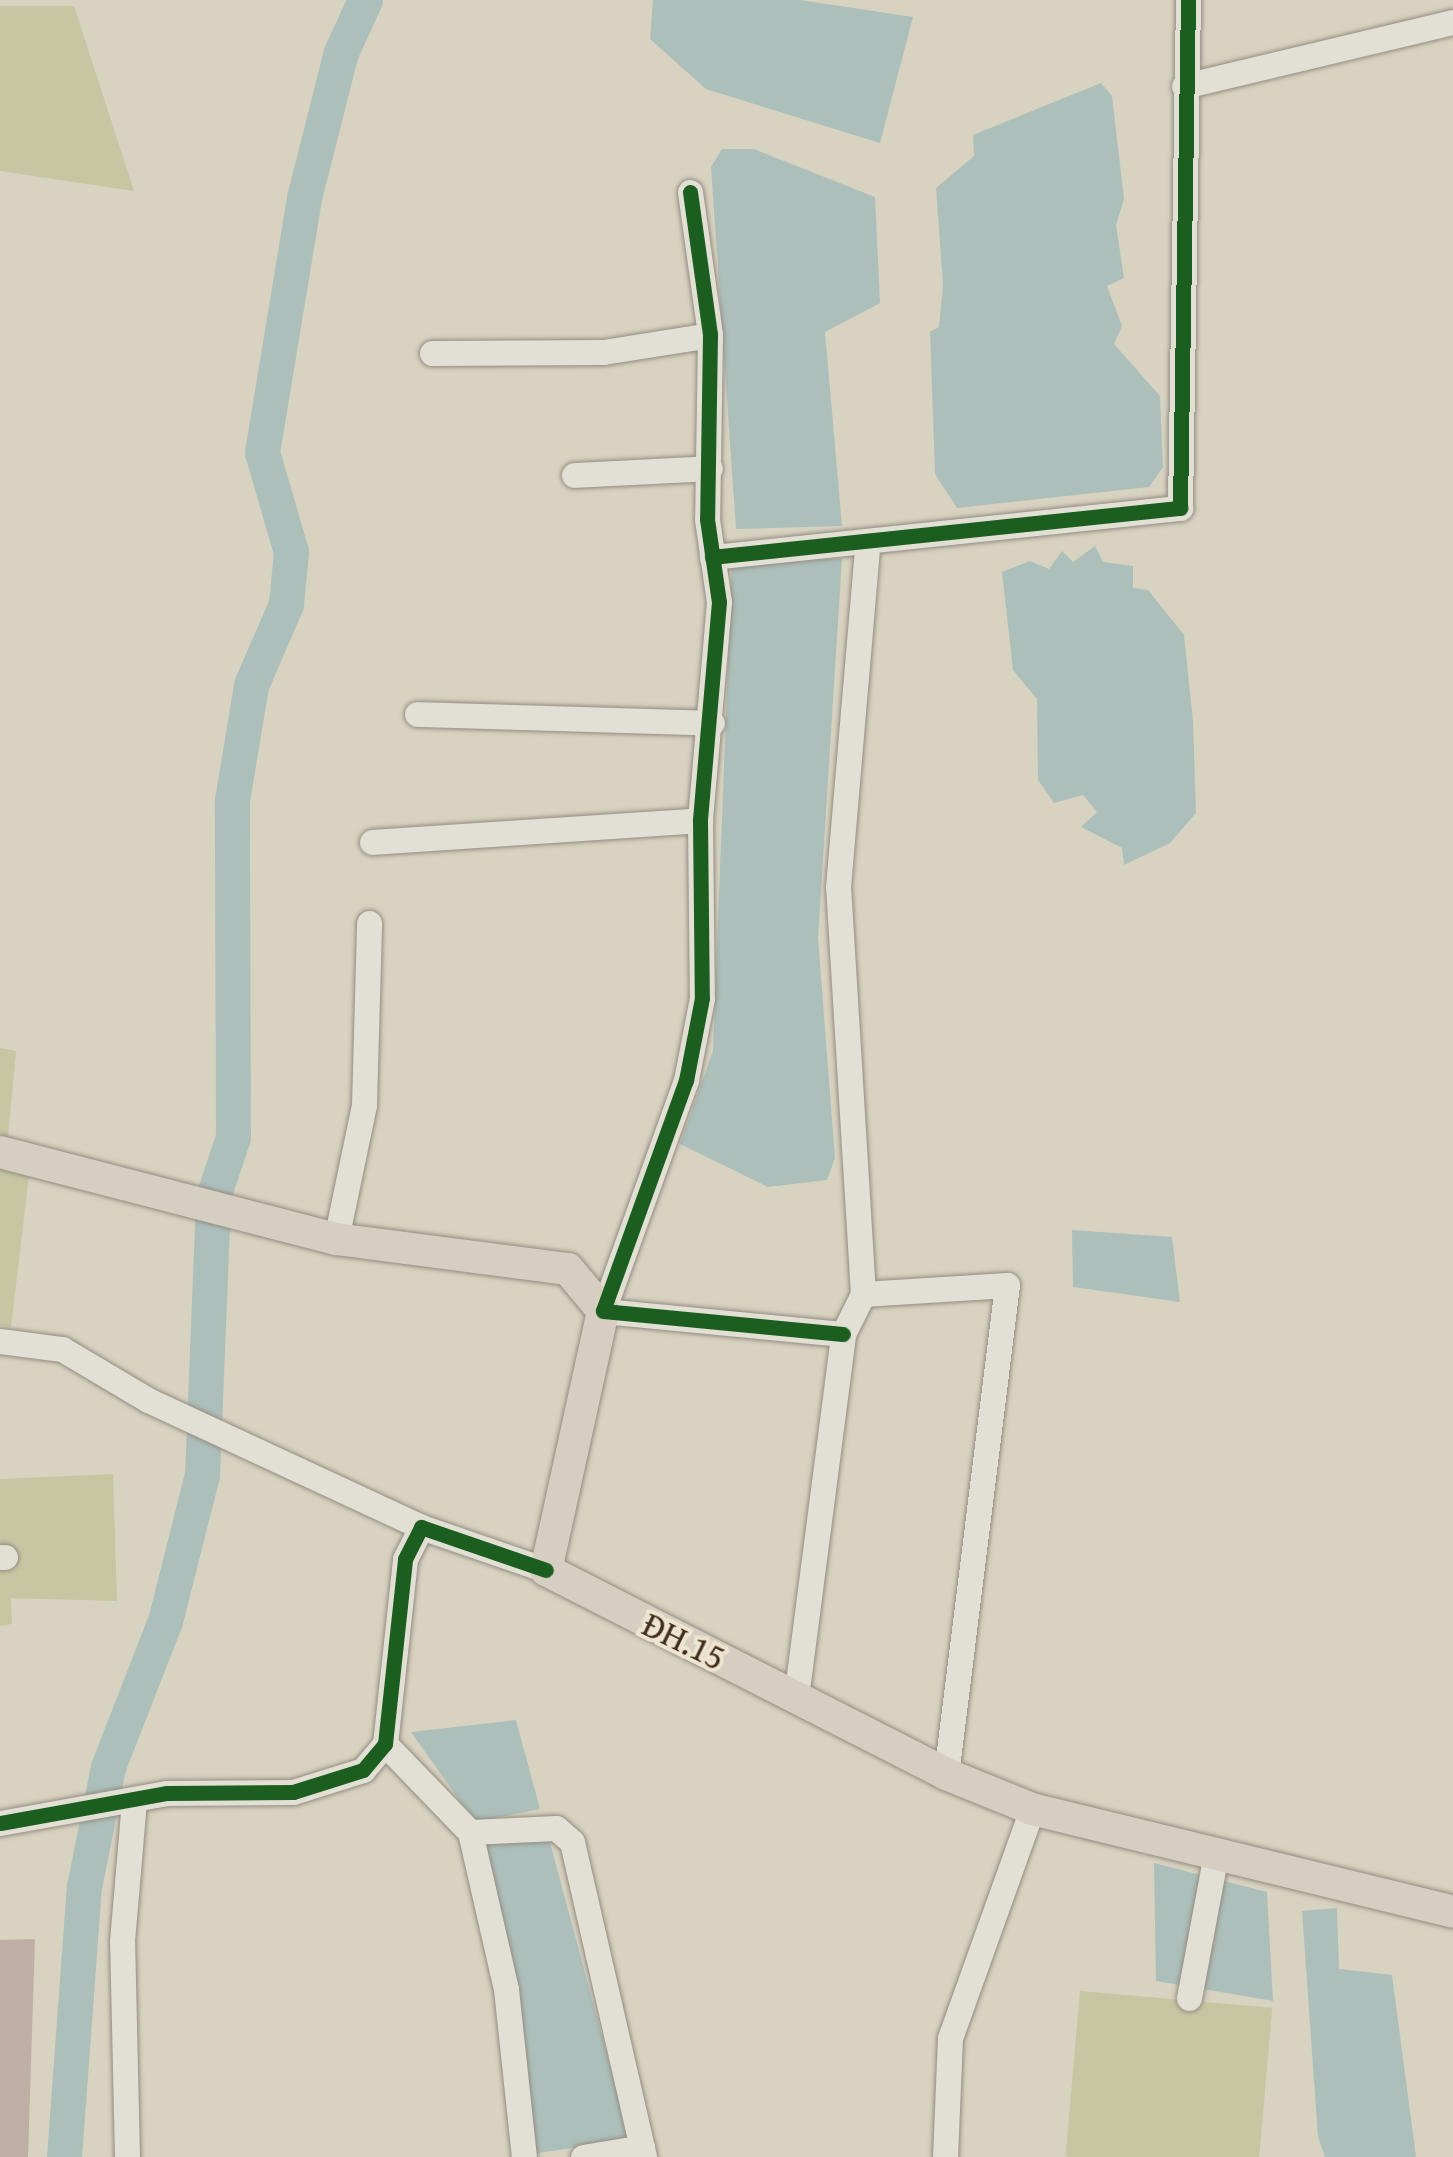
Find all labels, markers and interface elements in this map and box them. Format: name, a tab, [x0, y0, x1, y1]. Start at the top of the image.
street label: ĐH.15	[636, 1603, 732, 1679]

